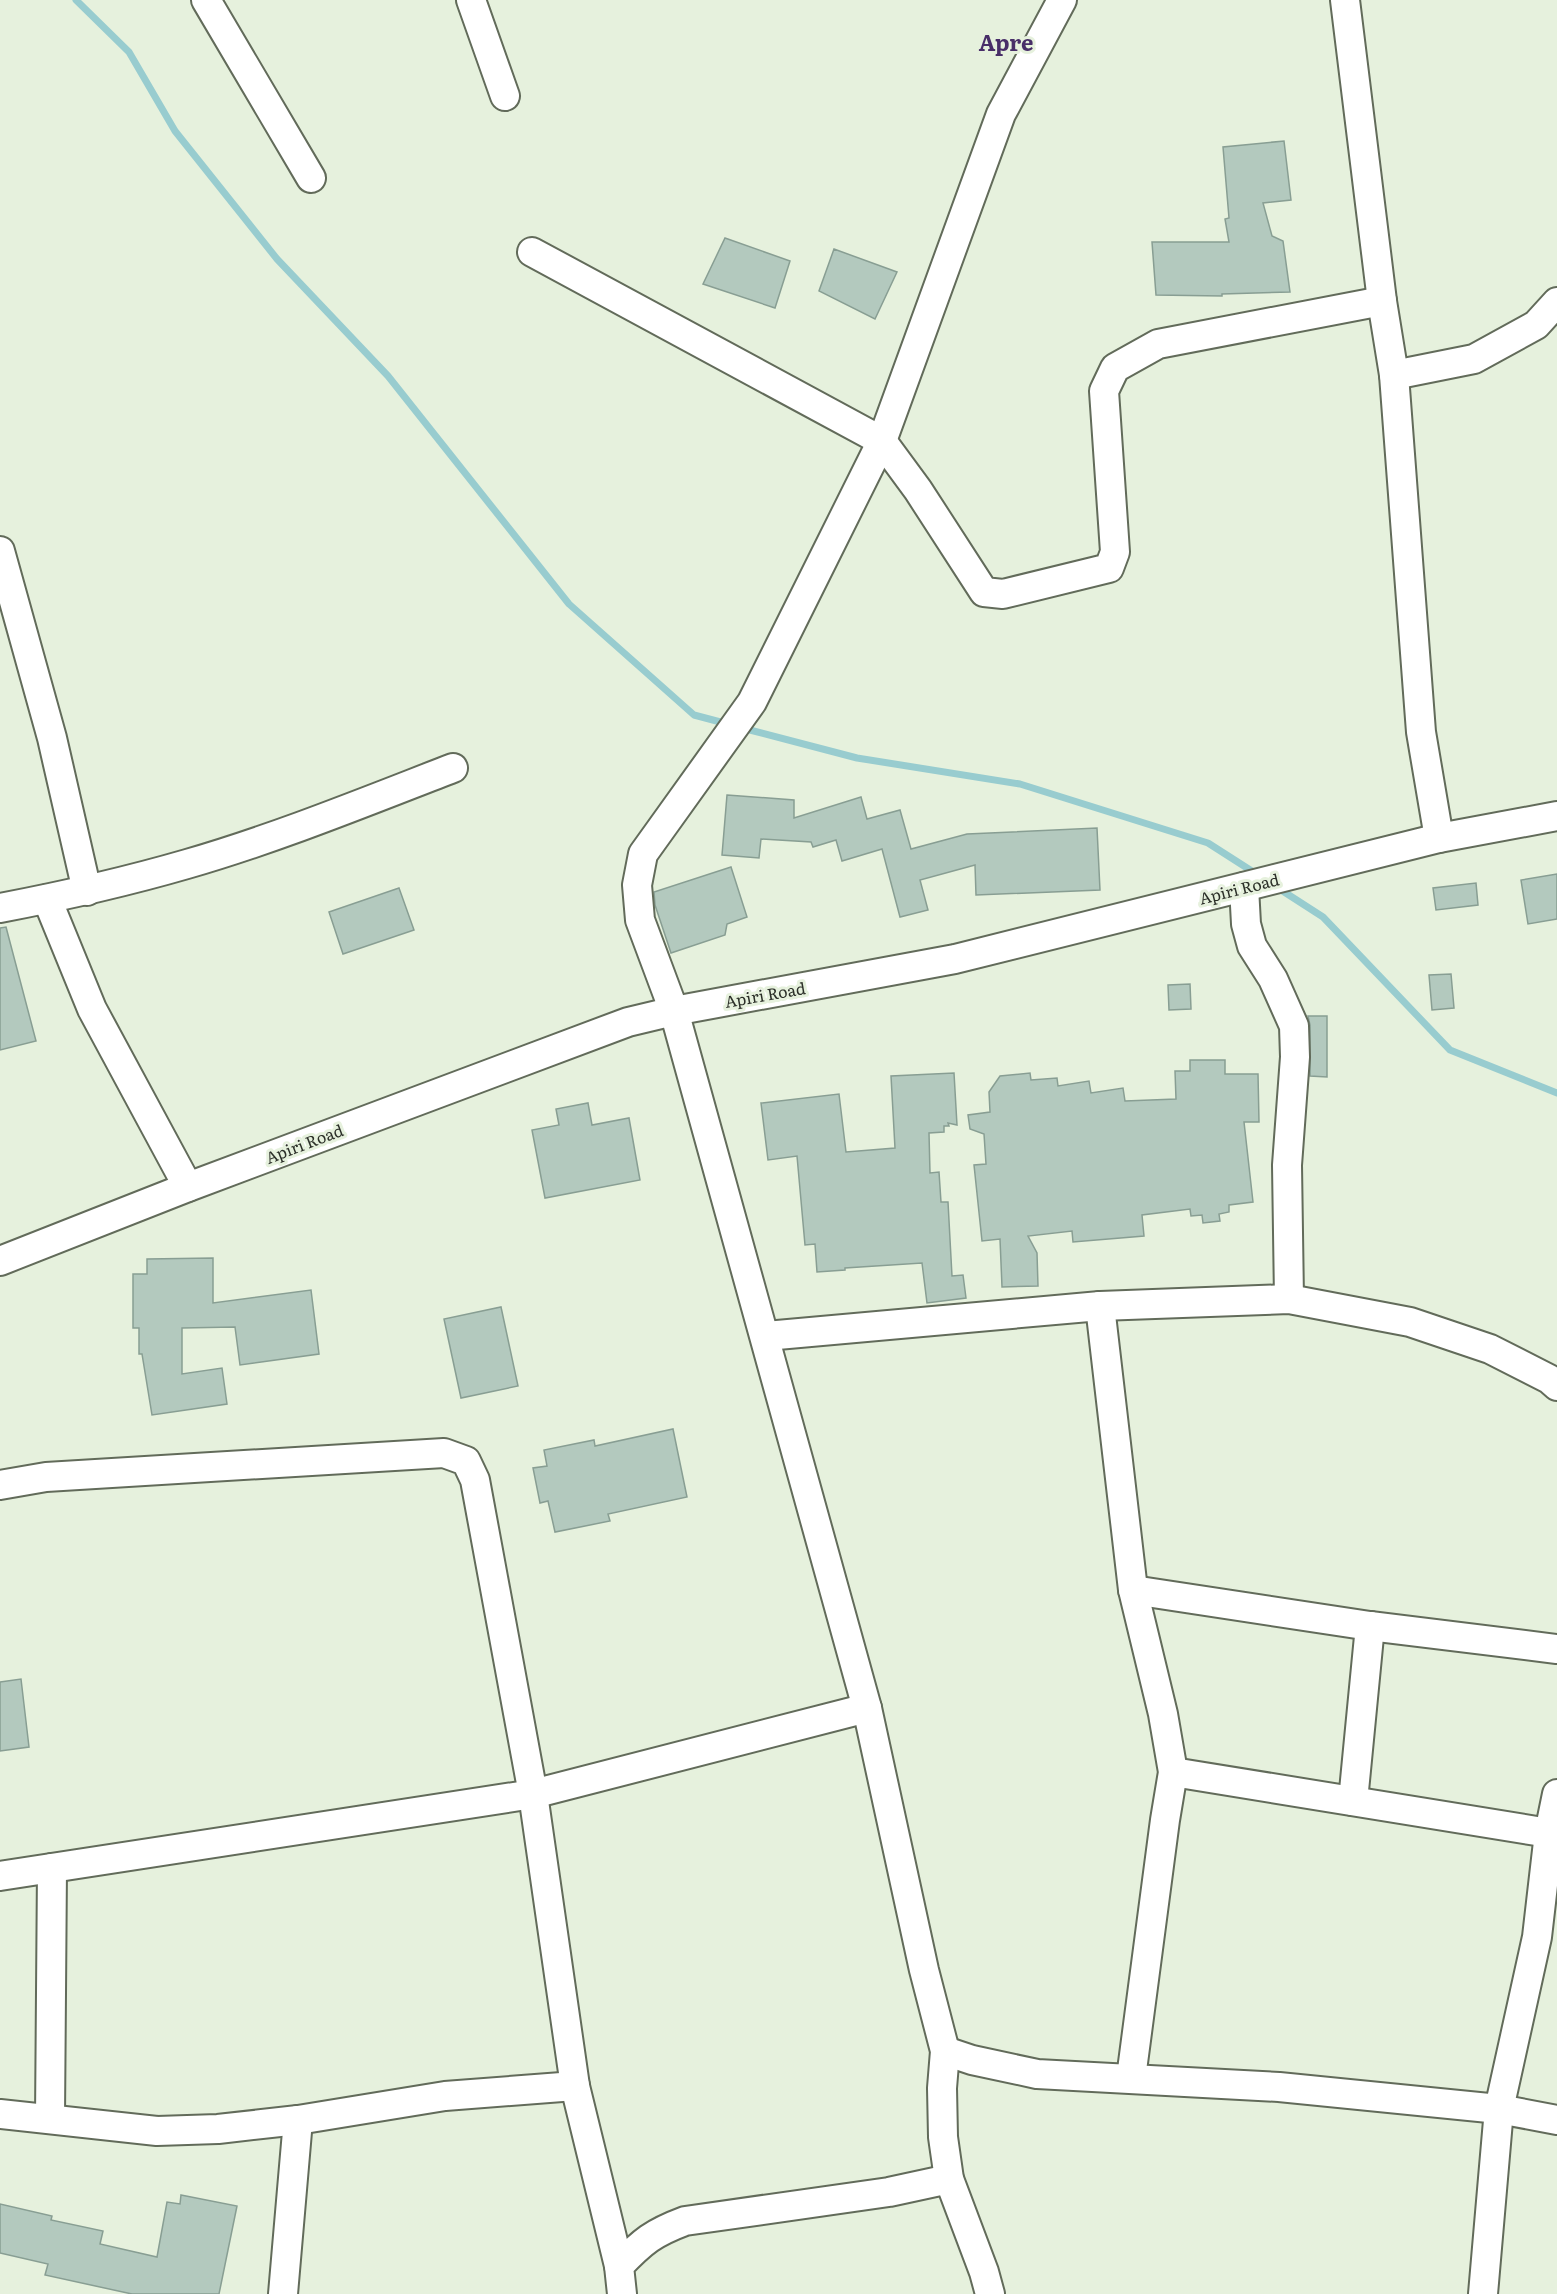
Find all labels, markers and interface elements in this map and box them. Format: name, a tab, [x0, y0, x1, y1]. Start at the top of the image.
district label: Apre	[979, 25, 1033, 58]
street label: Apiri Road	[1197, 866, 1282, 910]
street label: Apiri Road	[723, 975, 807, 1013]
street label: Apiri Road	[262, 1117, 347, 1169]

